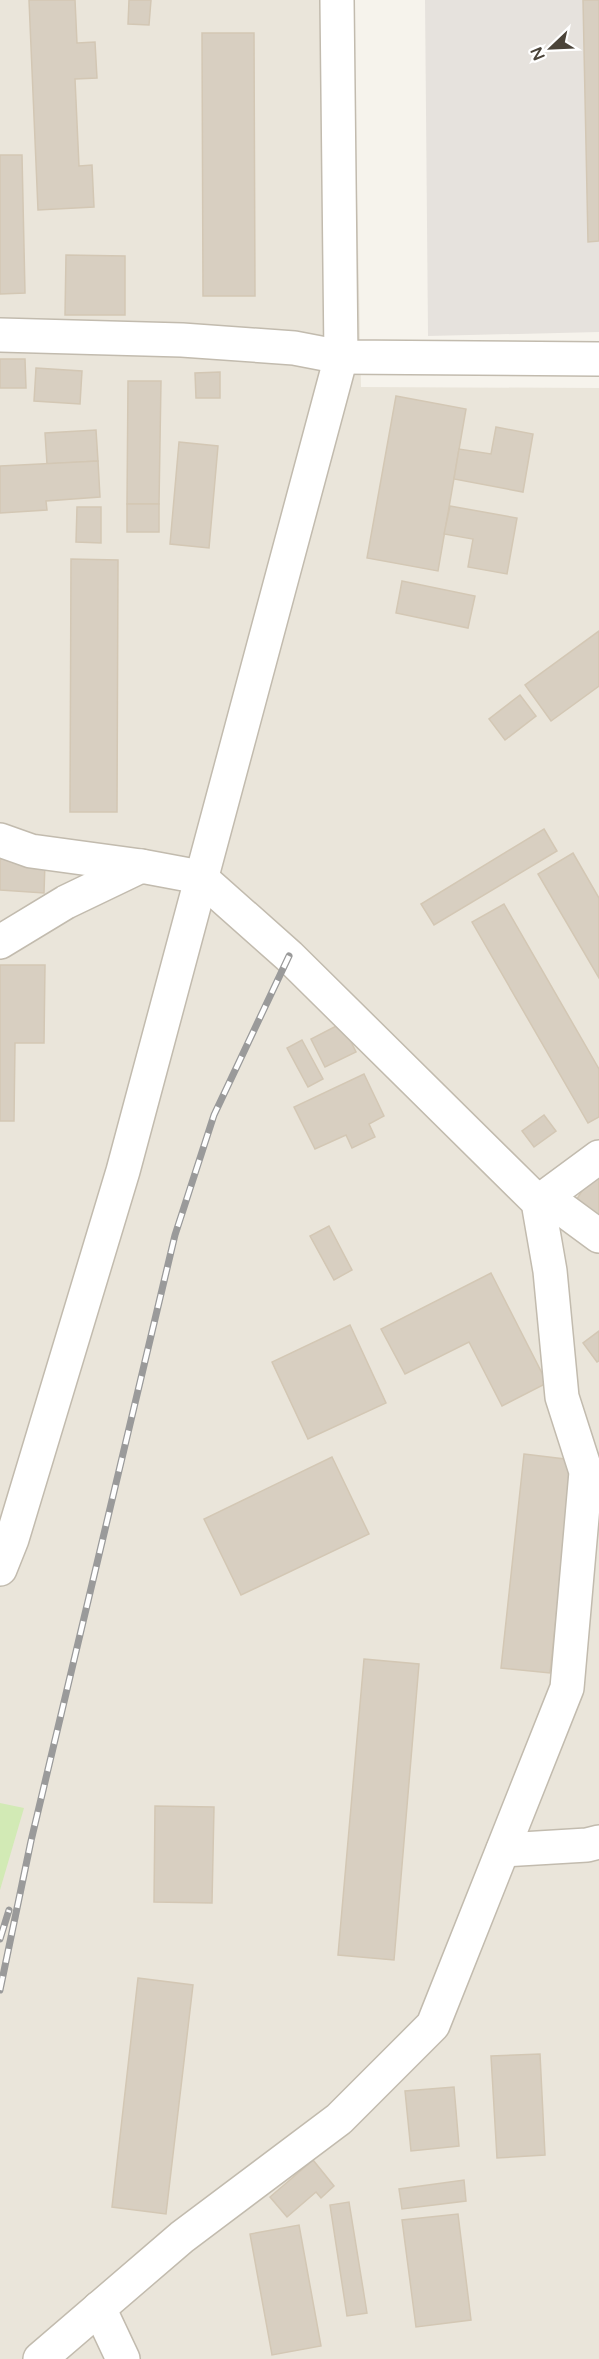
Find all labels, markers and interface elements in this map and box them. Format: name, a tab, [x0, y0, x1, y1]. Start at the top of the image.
north arrow	[521, 18, 581, 78]
text: N	[526, 44, 550, 63]

